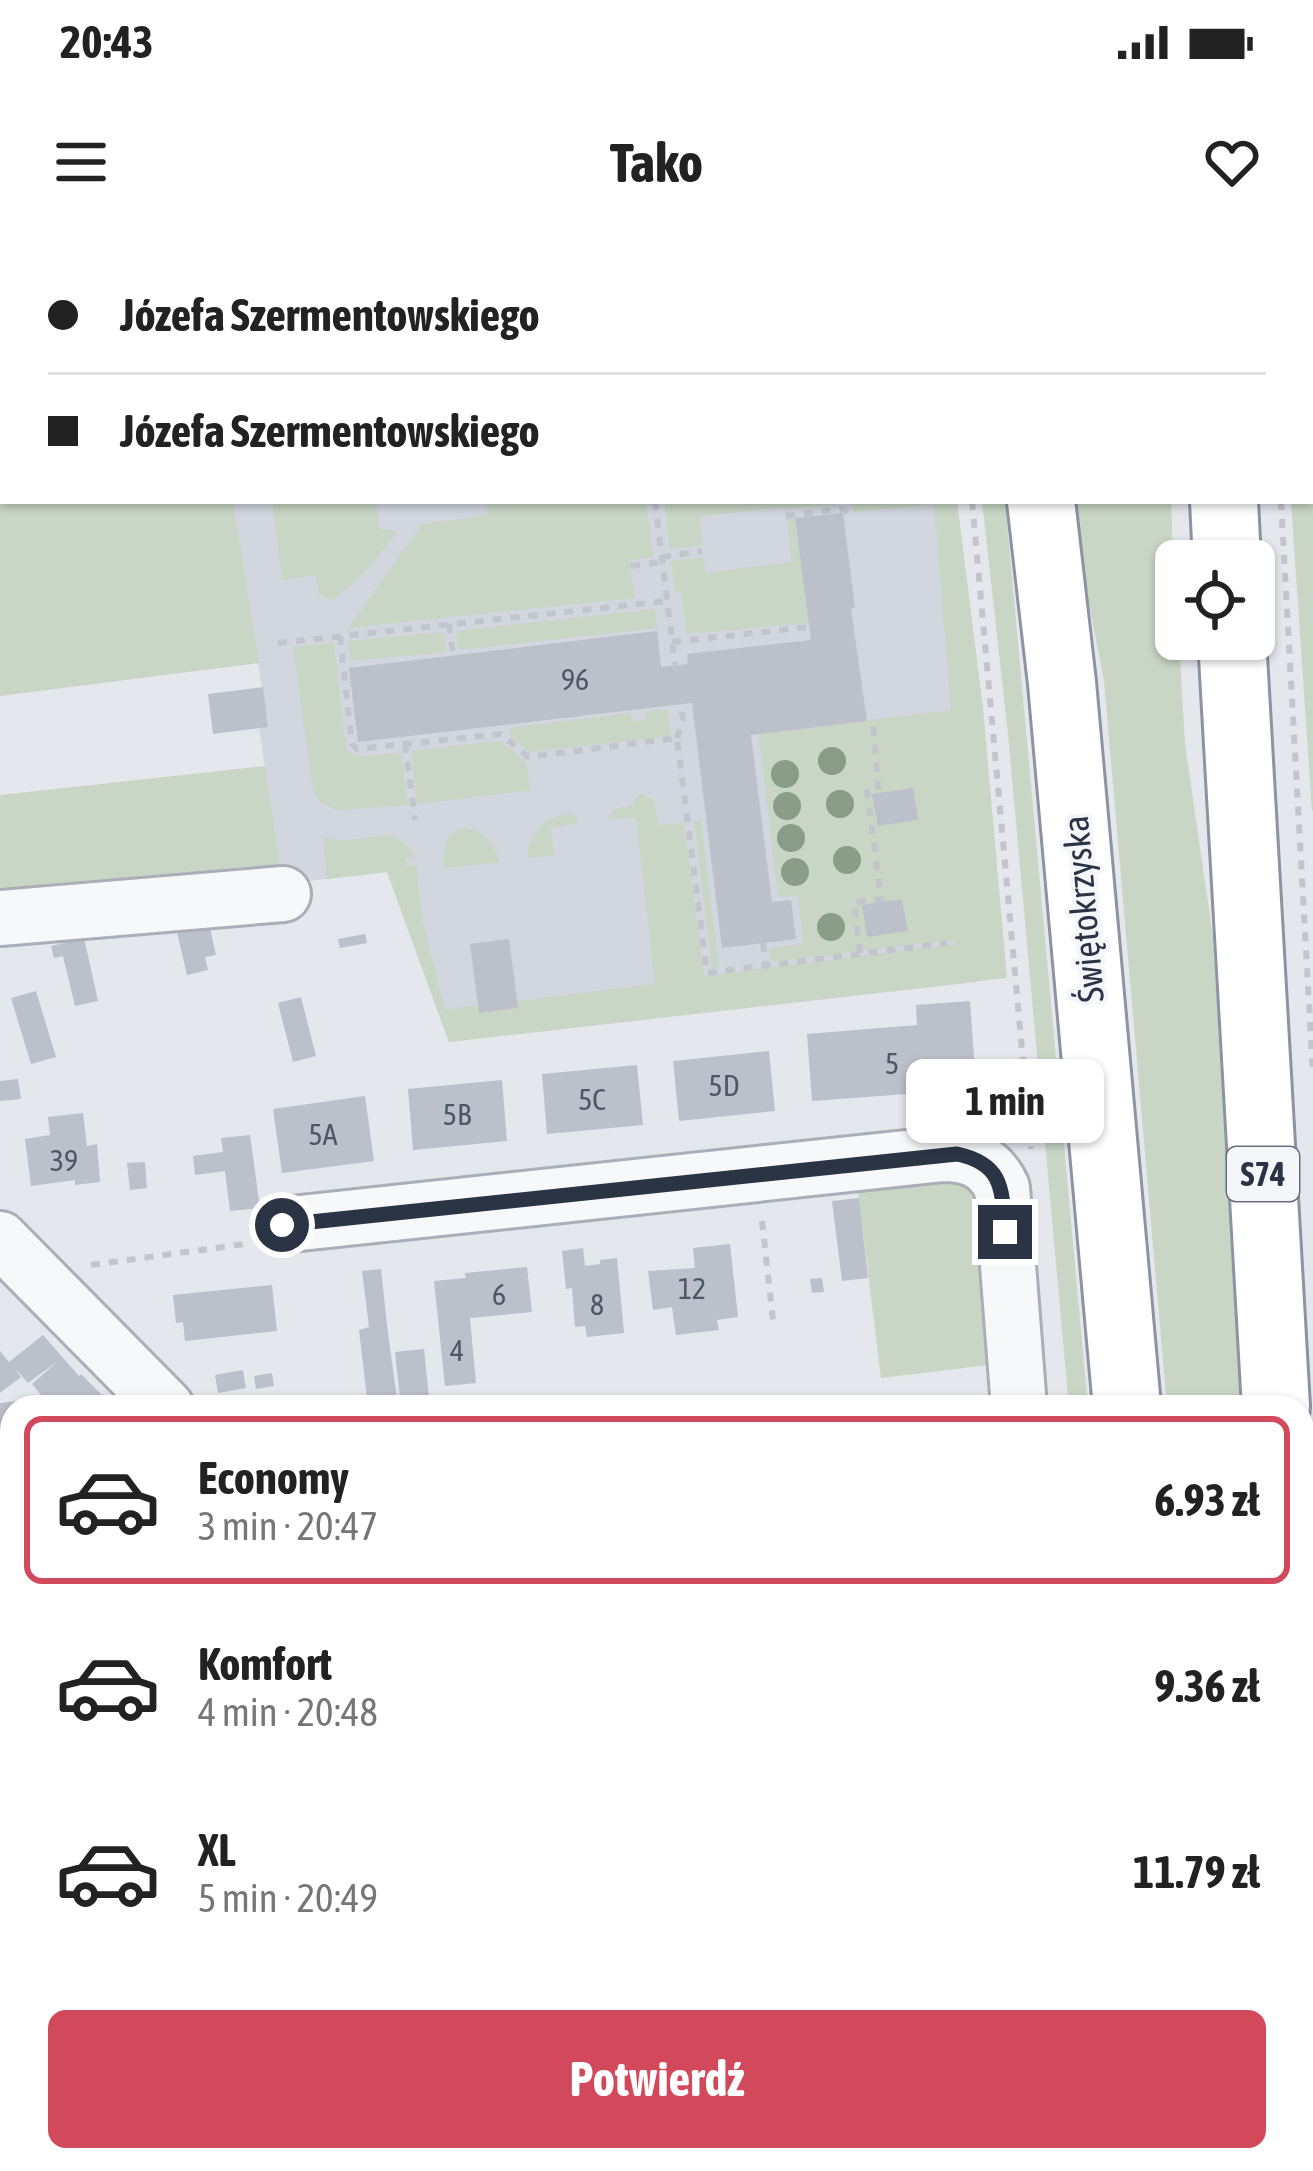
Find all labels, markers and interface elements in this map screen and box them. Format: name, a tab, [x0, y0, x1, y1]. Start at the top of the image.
text: 20:43	[60, 16, 154, 68]
icon: menu	[48, 129, 114, 195]
icon: heart	[1199, 129, 1265, 195]
text: Tako	[610, 132, 703, 193]
text: Józefa Szermentowskiego	[120, 289, 540, 341]
text: Józefa Szermentowskiego	[120, 405, 540, 457]
map controls	[1155, 540, 1275, 660]
button: locate	[1155, 540, 1275, 660]
house number: 96	[561, 662, 589, 696]
street label: Świętokrzyska	[1054, 814, 1112, 1004]
house number: 5	[885, 1046, 899, 1080]
callout: 1 min	[906, 1058, 1104, 1142]
house number: 5D	[709, 1068, 739, 1102]
text: 1 min	[965, 1079, 1045, 1123]
house number: 5C	[578, 1082, 606, 1116]
house number: 5B	[443, 1097, 471, 1131]
house number: 5A	[309, 1117, 338, 1151]
house number: 39	[50, 1143, 78, 1177]
road number: S74	[1227, 1147, 1299, 1201]
route start	[255, 1198, 309, 1252]
route end	[978, 1205, 1032, 1259]
house number: 12	[678, 1271, 706, 1305]
house number: 6	[492, 1277, 506, 1311]
house number: 8	[590, 1287, 604, 1321]
house number: 4	[450, 1333, 464, 1367]
icon: car	[54, 1446, 162, 1554]
text: Economy	[198, 1452, 349, 1504]
text: 6.93 zł	[1154, 1474, 1260, 1526]
text: 3 min · 20:47	[198, 1504, 378, 1548]
icon: car	[54, 1632, 162, 1740]
text: Komfort	[198, 1638, 332, 1690]
text: 9.36 zł	[1154, 1660, 1260, 1712]
text: 4 min · 20:48	[198, 1690, 378, 1734]
icon: car	[54, 1818, 162, 1926]
text: XL	[198, 1824, 236, 1876]
text: 11.79 zł	[1133, 1846, 1260, 1898]
text: 5 min · 20:49	[198, 1876, 378, 1920]
button: Potwierdź	[48, 2010, 1266, 2148]

